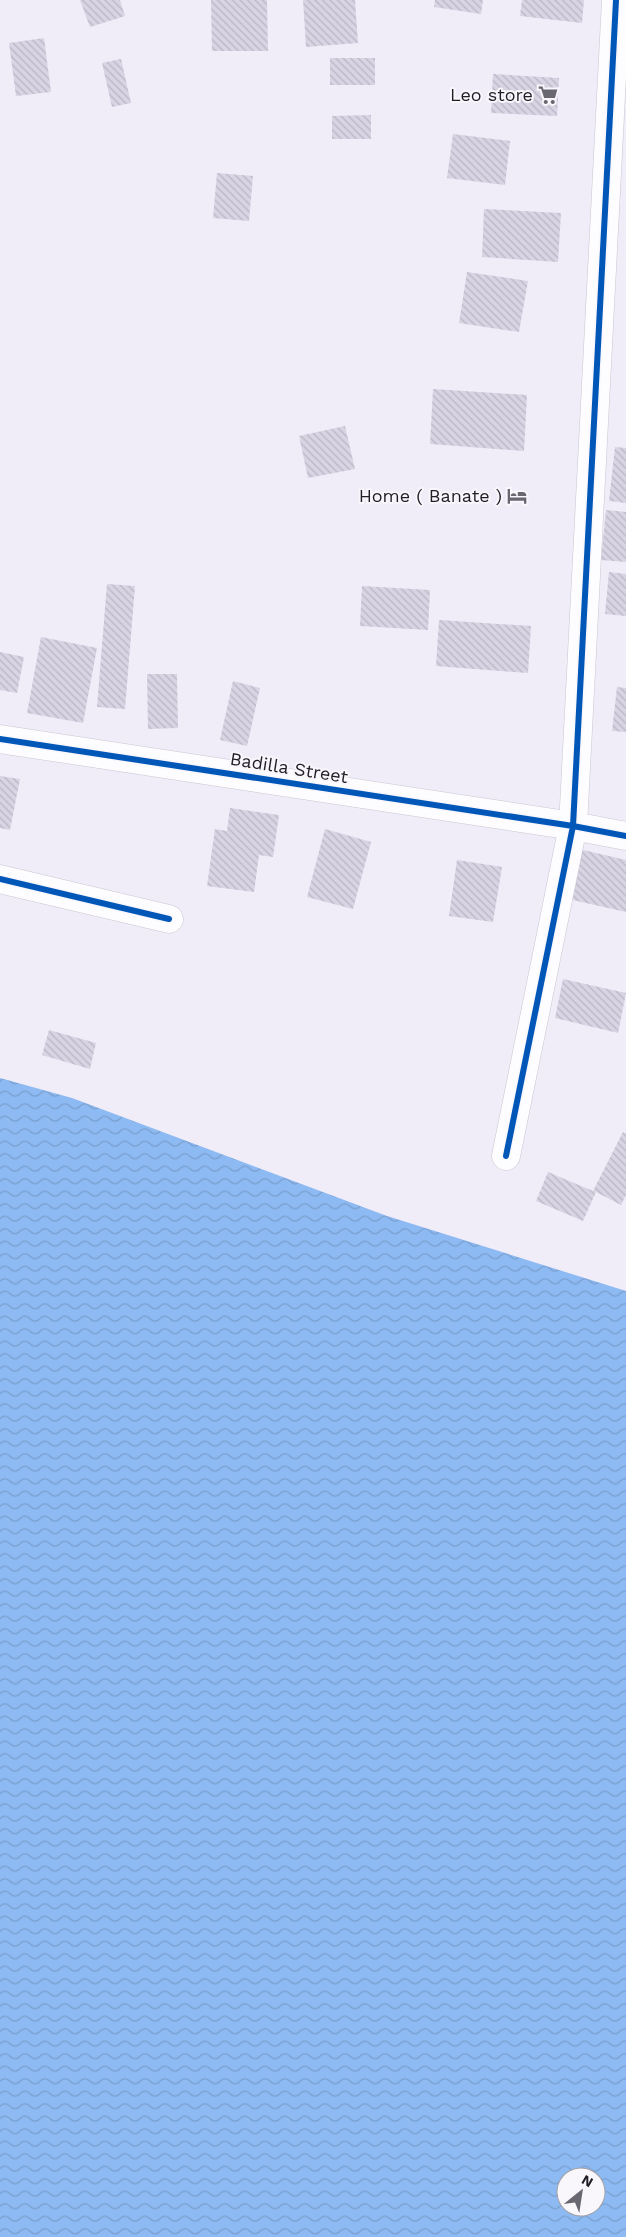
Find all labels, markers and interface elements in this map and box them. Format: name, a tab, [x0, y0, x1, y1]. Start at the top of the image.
place label: Leo store	[450, 84, 533, 105]
supermarket icon: Leo store	[537, 84, 559, 106]
place label: Home ( Banate )	[359, 485, 502, 506]
hotel icon: Home ( Banate )	[506, 485, 528, 507]
street label: Badilla Street	[229, 748, 350, 787]
north arrow	[556, 2167, 606, 2217]
text: N	[579, 2171, 596, 2190]

